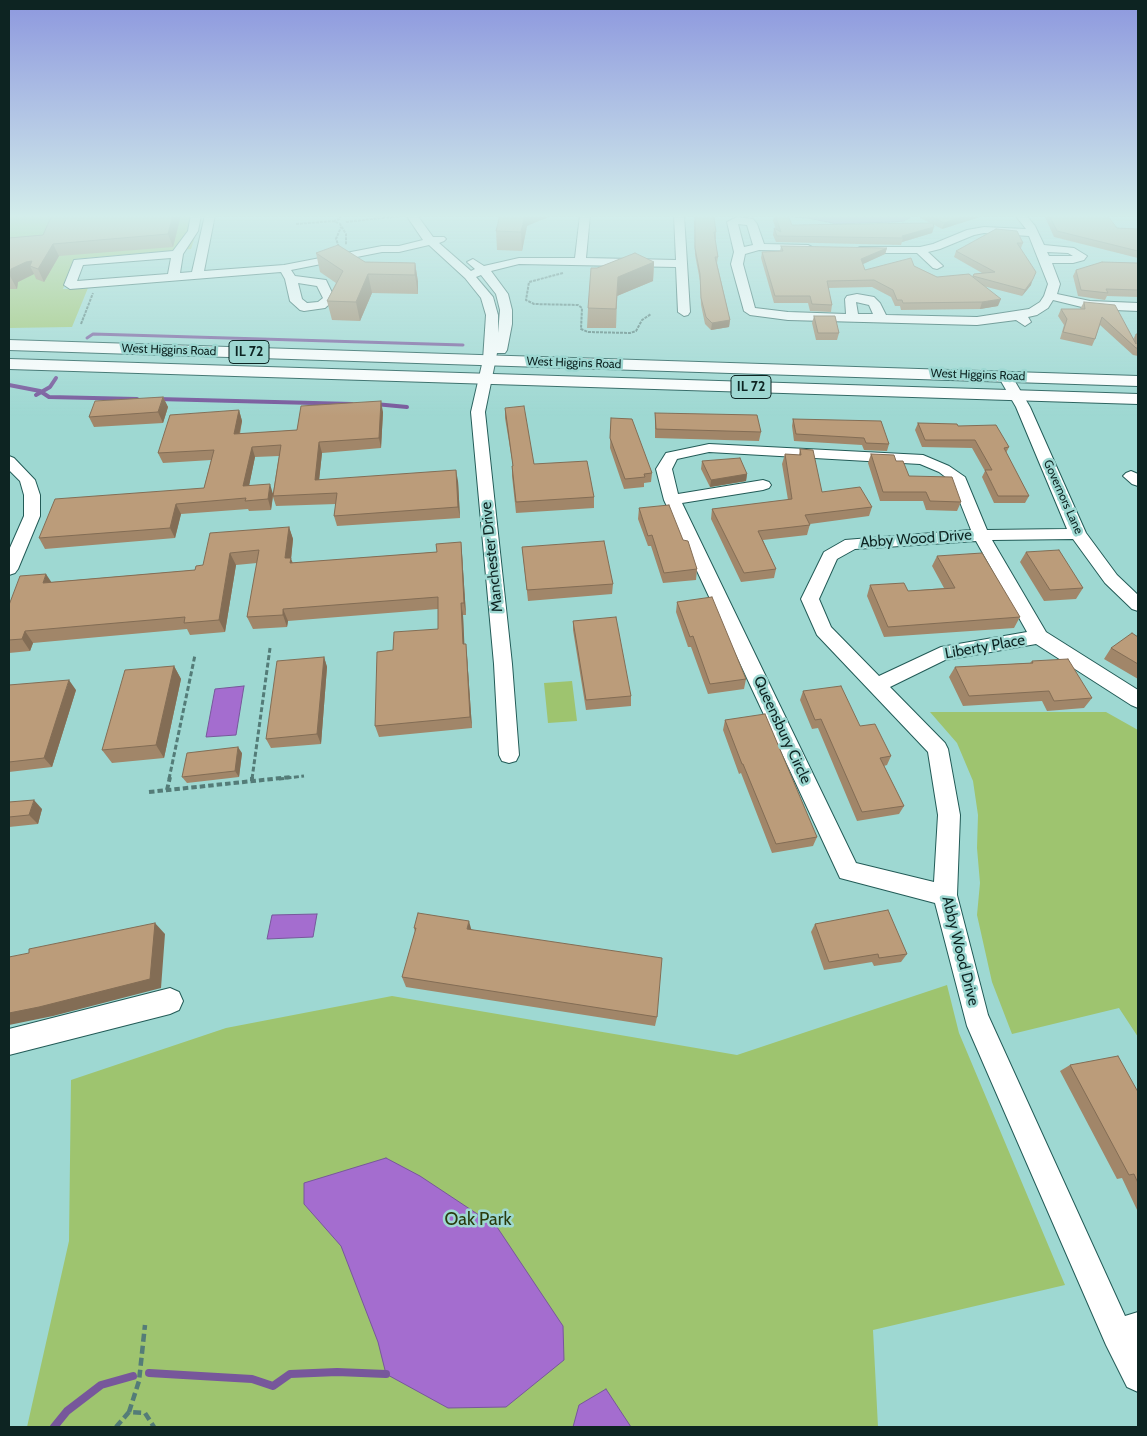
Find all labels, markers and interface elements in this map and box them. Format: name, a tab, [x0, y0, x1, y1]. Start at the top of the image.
street label: West Higgins Road	[121, 341, 217, 359]
road number: IL 72	[229, 341, 269, 364]
street label: West Higgins Road	[526, 354, 622, 372]
street label: West Higgins Road	[930, 366, 1026, 384]
road number: IL 72	[731, 376, 771, 398]
street label: Governors Lane	[1040, 458, 1086, 536]
street label: Manchester Drive	[477, 501, 507, 613]
street label: Abby Wood Drive	[859, 526, 973, 552]
street label: Liberty Place	[944, 631, 1026, 663]
street label: Queensbury Circle	[749, 673, 815, 787]
street label: Abby Wood Drive	[938, 894, 982, 1008]
park label: Oak Park	[445, 1209, 511, 1231]

